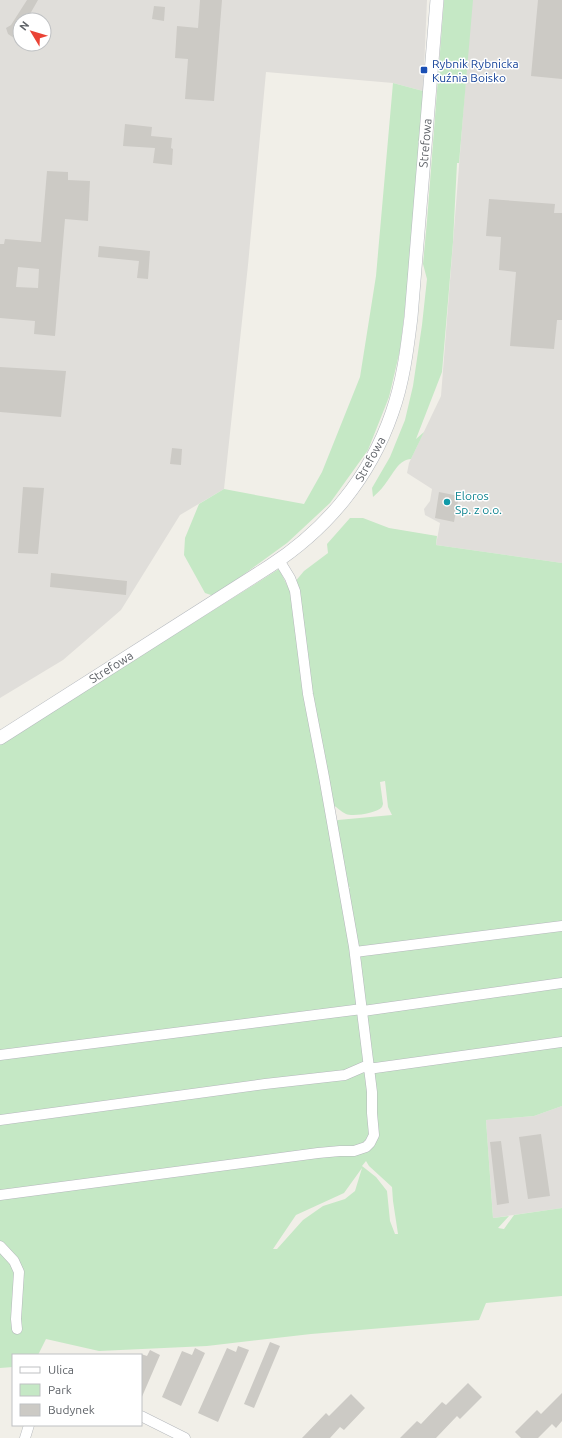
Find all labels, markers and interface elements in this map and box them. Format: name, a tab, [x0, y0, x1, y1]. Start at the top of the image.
north arrow	[12, 12, 52, 52]
text: N	[17, 19, 31, 33]
place label: Rybnik Rybnicka Kuźnia Boisko	[432, 57, 519, 84]
marker: Rybnik Rybnicka Kuźnia Boisko	[419, 65, 429, 75]
street label: Strefowa	[416, 118, 434, 168]
street label: Strefowa	[352, 434, 388, 484]
place label: Eloros Sp. z o.o.	[455, 489, 502, 516]
marker: Eloros Sp. z o.o.	[442, 497, 452, 507]
street label: Strefowa	[87, 648, 135, 686]
legend	[12, 1354, 142, 1426]
text: Ulica	[48, 1363, 74, 1376]
text: Park	[48, 1383, 72, 1396]
text: Budynek	[48, 1403, 95, 1416]

